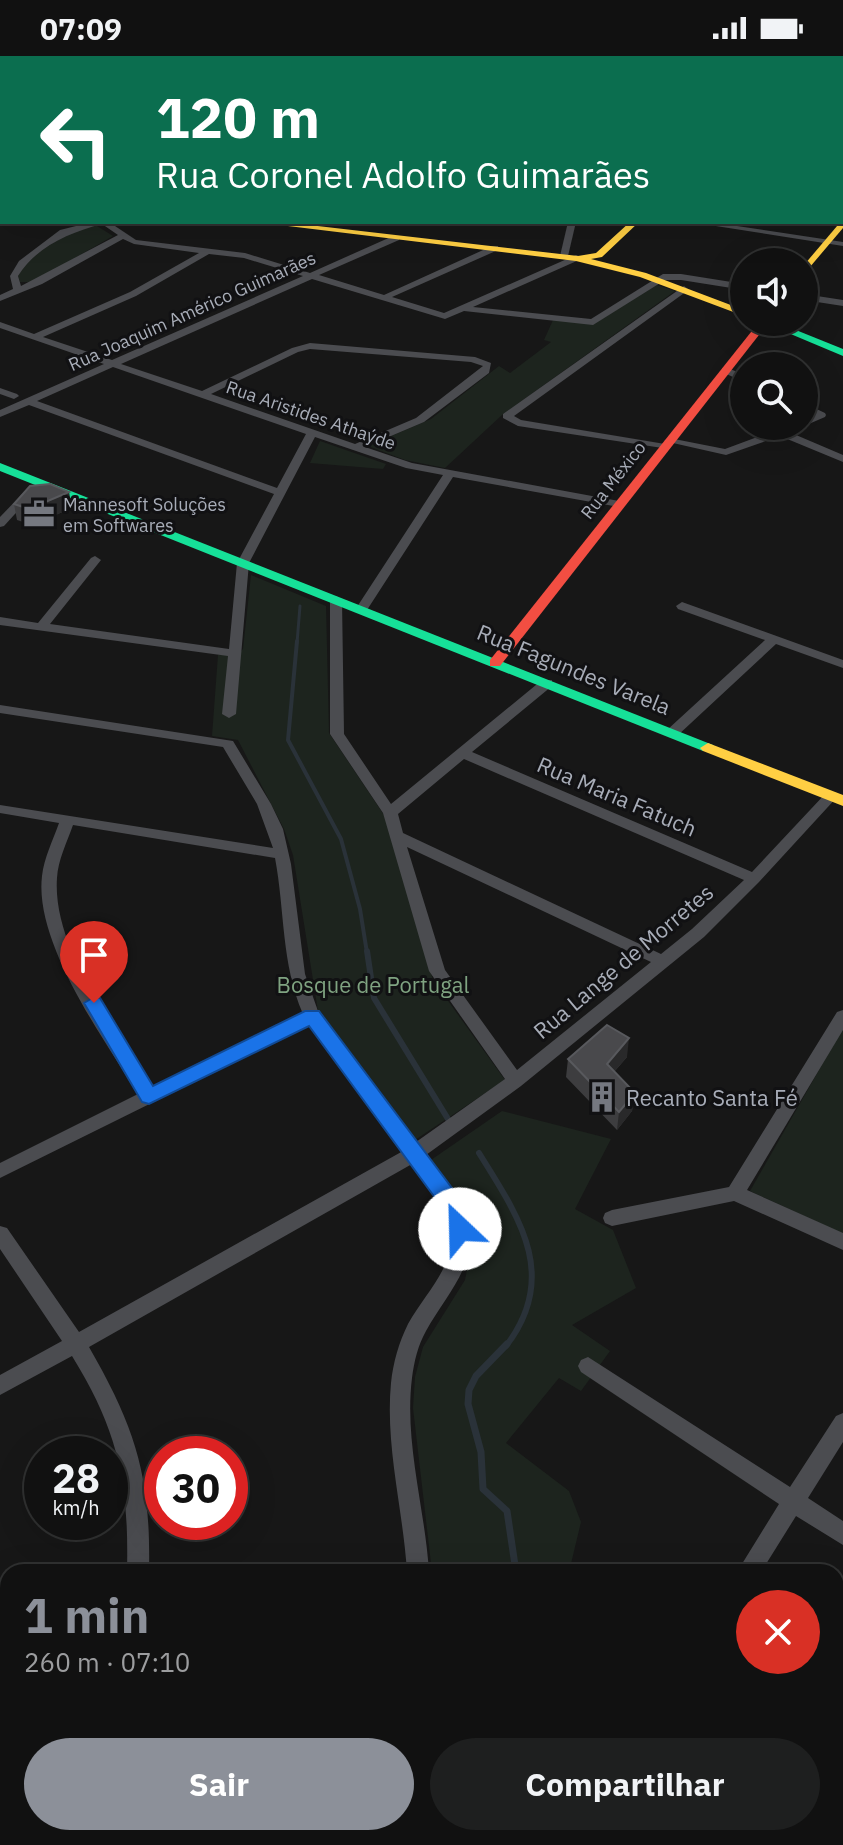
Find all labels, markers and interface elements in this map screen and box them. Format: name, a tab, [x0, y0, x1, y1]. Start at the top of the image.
text: 07:09	[40, 9, 122, 48]
text: 120 m	[156, 81, 320, 153]
icon: left	[24, 88, 128, 192]
text: Rua Coronel Adolfo Guimarães	[156, 151, 650, 198]
street label: Rua Joaquim Américo Guimarães	[65, 246, 319, 376]
map controls	[730, 248, 818, 440]
button: sound	[730, 248, 818, 336]
button: search	[730, 352, 818, 440]
street label: Rua Aristides Athaýde	[223, 375, 399, 455]
street label: Rua México	[575, 436, 651, 524]
place label: Mannesoft Soluções em Softwares	[63, 493, 226, 537]
office icon: Mannesoft Soluções em Softwares	[22, 497, 56, 531]
street label: Rua Fagundes Varela	[473, 617, 675, 721]
street label: Rua Maria Fatuch	[533, 749, 701, 843]
street label: Rua Lange de Morretes	[527, 877, 719, 1045]
pin	[60, 921, 128, 1003]
icon: arrive	[72, 933, 116, 977]
park label: Bosque de Portugal	[277, 970, 469, 999]
building icon: Recanto Santa Fé	[585, 1080, 619, 1114]
place label: Recanto Santa Fé	[626, 1083, 798, 1112]
position arrow	[418, 1187, 502, 1271]
speed limit sign: 30	[144, 1436, 248, 1540]
text: 28	[52, 1452, 100, 1504]
text: km/h	[52, 1494, 100, 1521]
text: 1 min	[24, 1584, 149, 1646]
button: close	[736, 1590, 820, 1674]
text: 260 m · 07:10	[24, 1645, 190, 1679]
button: Sair	[24, 1738, 414, 1830]
button: Compartilhar	[430, 1738, 820, 1830]

